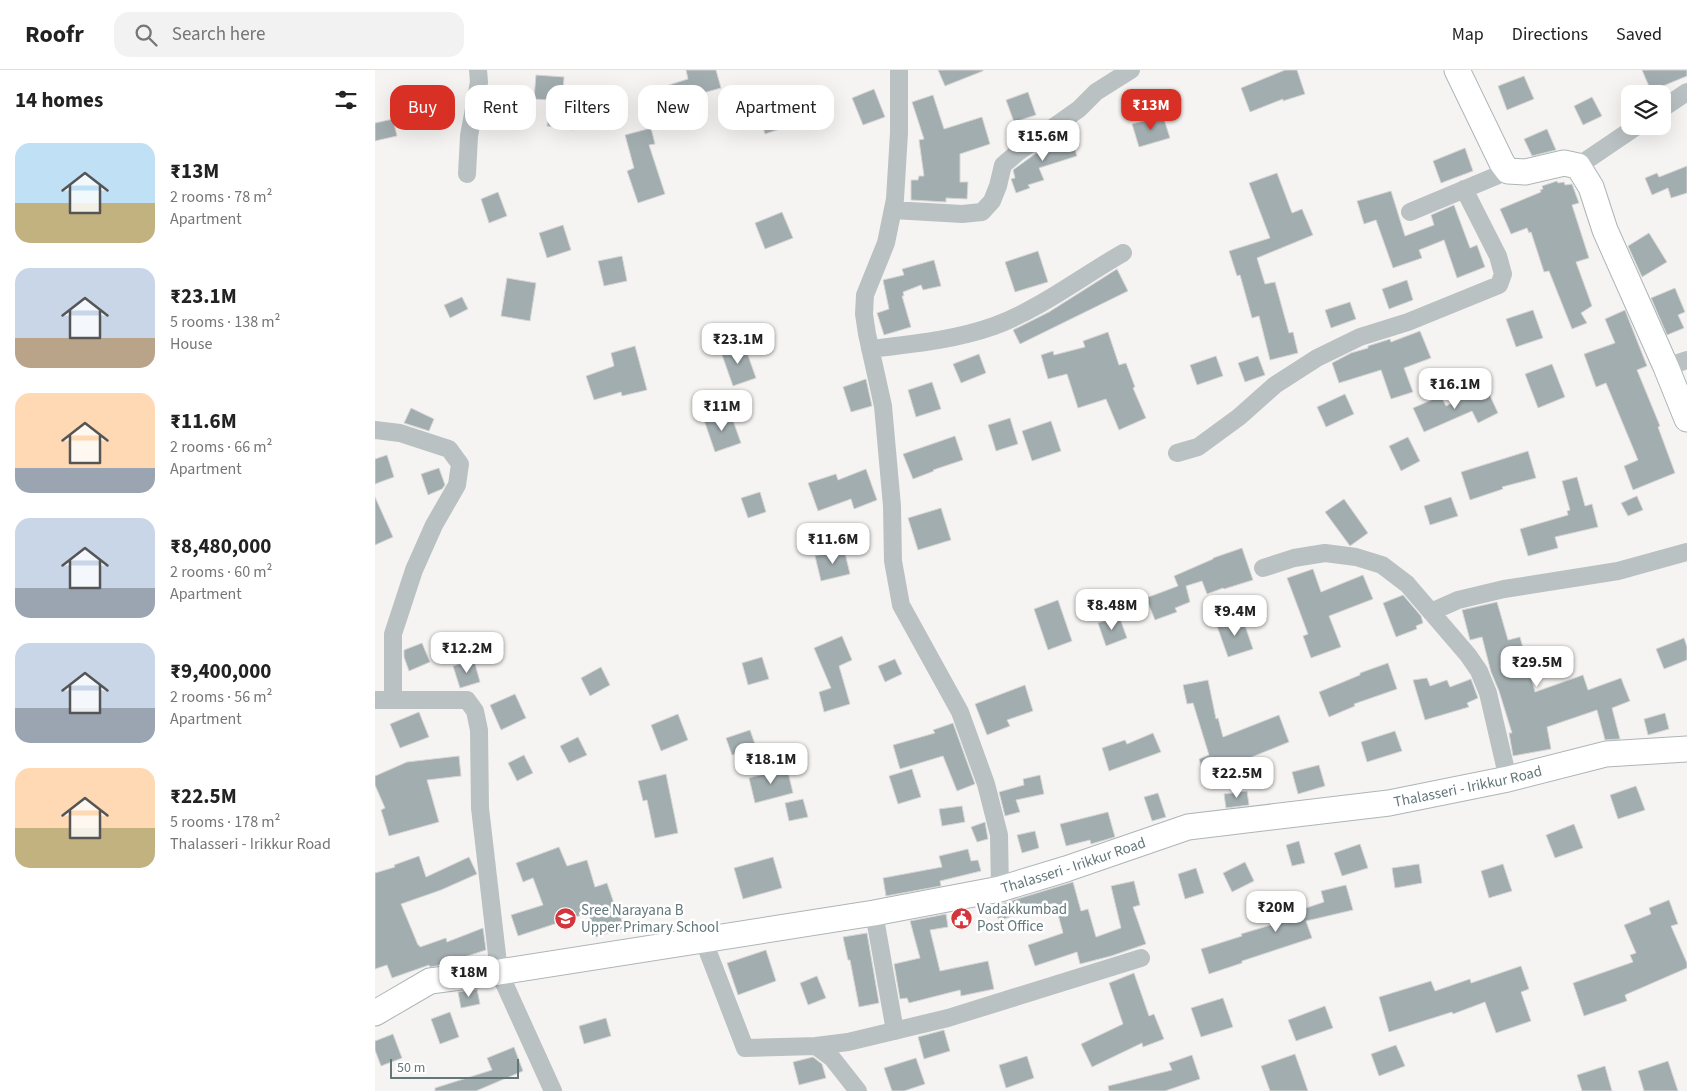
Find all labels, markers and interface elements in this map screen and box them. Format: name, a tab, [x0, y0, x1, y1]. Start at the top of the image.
search box	[114, 12, 464, 57]
text: Roofr	[25, 17, 84, 52]
icon: search	[132, 21, 160, 49]
text: Search here	[172, 21, 265, 48]
text: Map	[1452, 22, 1484, 47]
text: Directions	[1512, 22, 1588, 47]
text: Saved	[1616, 22, 1662, 47]
text: 14 homes	[15, 85, 103, 115]
chip: Buy	[390, 85, 455, 130]
chip: Rent	[465, 85, 536, 130]
chip: Filters	[546, 85, 628, 130]
chip: New	[638, 85, 708, 130]
chip: Apartment	[718, 85, 834, 130]
map controls	[1621, 85, 1671, 135]
button: layers	[1621, 85, 1671, 135]
icon: filters	[332, 86, 360, 114]
pin: ₹13M	[1121, 88, 1181, 131]
text: ₹13M	[1132, 94, 1170, 116]
pin: ₹15.6M	[1002, 119, 1084, 162]
text: ₹15.6M	[1018, 125, 1068, 147]
text: ₹13M	[170, 156, 219, 186]
icon: home	[55, 163, 115, 223]
text: 2 rooms · 78 m²	[170, 186, 272, 208]
text: Apartment	[170, 208, 242, 230]
text: ₹23.1M	[170, 281, 237, 311]
icon: home	[55, 288, 115, 348]
text: 5 rooms · 138 m²	[170, 311, 280, 333]
pin: ₹23.1M	[697, 322, 779, 365]
text: ₹23.1M	[713, 328, 763, 350]
text: House	[170, 333, 212, 355]
pin: ₹16.1M	[1414, 368, 1496, 410]
text: ₹16.1M	[1430, 373, 1480, 395]
pin: ₹11M	[692, 390, 752, 432]
text: ₹11M	[703, 395, 741, 417]
text: ₹11.6M	[170, 406, 237, 436]
icon: home	[55, 413, 115, 473]
text: 2 rooms · 66 m²	[170, 436, 272, 458]
text: Apartment	[170, 458, 242, 480]
pin: ₹11.6M	[792, 522, 874, 565]
text: ₹11.6M	[808, 528, 858, 550]
text: ₹8,480,000	[170, 531, 271, 561]
icon: home	[55, 538, 115, 598]
text: 2 rooms · 60 m²	[170, 561, 272, 583]
text: Apartment	[170, 583, 242, 605]
pin: ₹8.48M	[1071, 588, 1153, 631]
text: ₹8.48M	[1087, 594, 1137, 616]
pin: ₹9.4M	[1200, 594, 1270, 637]
text: ₹9.4M	[1214, 600, 1256, 622]
pin: ₹12.2M	[426, 632, 508, 674]
text: ₹12.2M	[442, 637, 492, 659]
pin: ₹29.5M	[1496, 646, 1578, 688]
text: ₹29.5M	[1512, 651, 1562, 673]
text: ₹9,400,000	[170, 656, 271, 686]
icon: home	[55, 663, 115, 723]
text: 2 rooms · 56 m²	[170, 686, 272, 708]
text: Apartment	[170, 708, 242, 730]
pin: ₹18.1M	[730, 742, 812, 785]
text: ₹18.1M	[746, 748, 796, 770]
pin: ₹22.5M	[1196, 756, 1278, 799]
street label: Thalasseri - Irikkur Road	[1392, 760, 1544, 812]
text: ₹22.5M	[1212, 762, 1262, 784]
text: ₹22.5M	[170, 781, 237, 811]
icon: home	[55, 788, 115, 848]
text: 5 rooms · 178 m²	[170, 811, 280, 833]
street label: Thalasseri - Irikkur Road	[998, 832, 1148, 899]
text: Thalasseri - Irikkur Road	[170, 833, 331, 855]
pin: ₹20M	[1246, 890, 1306, 933]
text: ₹20M	[1257, 896, 1295, 918]
place label: Vadakkumbad Post Office	[977, 899, 1067, 937]
place label: Sree Narayana B Upper Primary School	[581, 900, 719, 938]
public building icon: Vadakkumbad Post Office	[949, 906, 973, 930]
school or university icon: Sree Narayana B Upper Primary School	[553, 907, 577, 931]
pin: ₹18M	[439, 956, 499, 998]
text: ₹18M	[450, 961, 488, 983]
scale bar	[390, 1056, 519, 1079]
text: 50 m	[397, 1058, 425, 1078]

